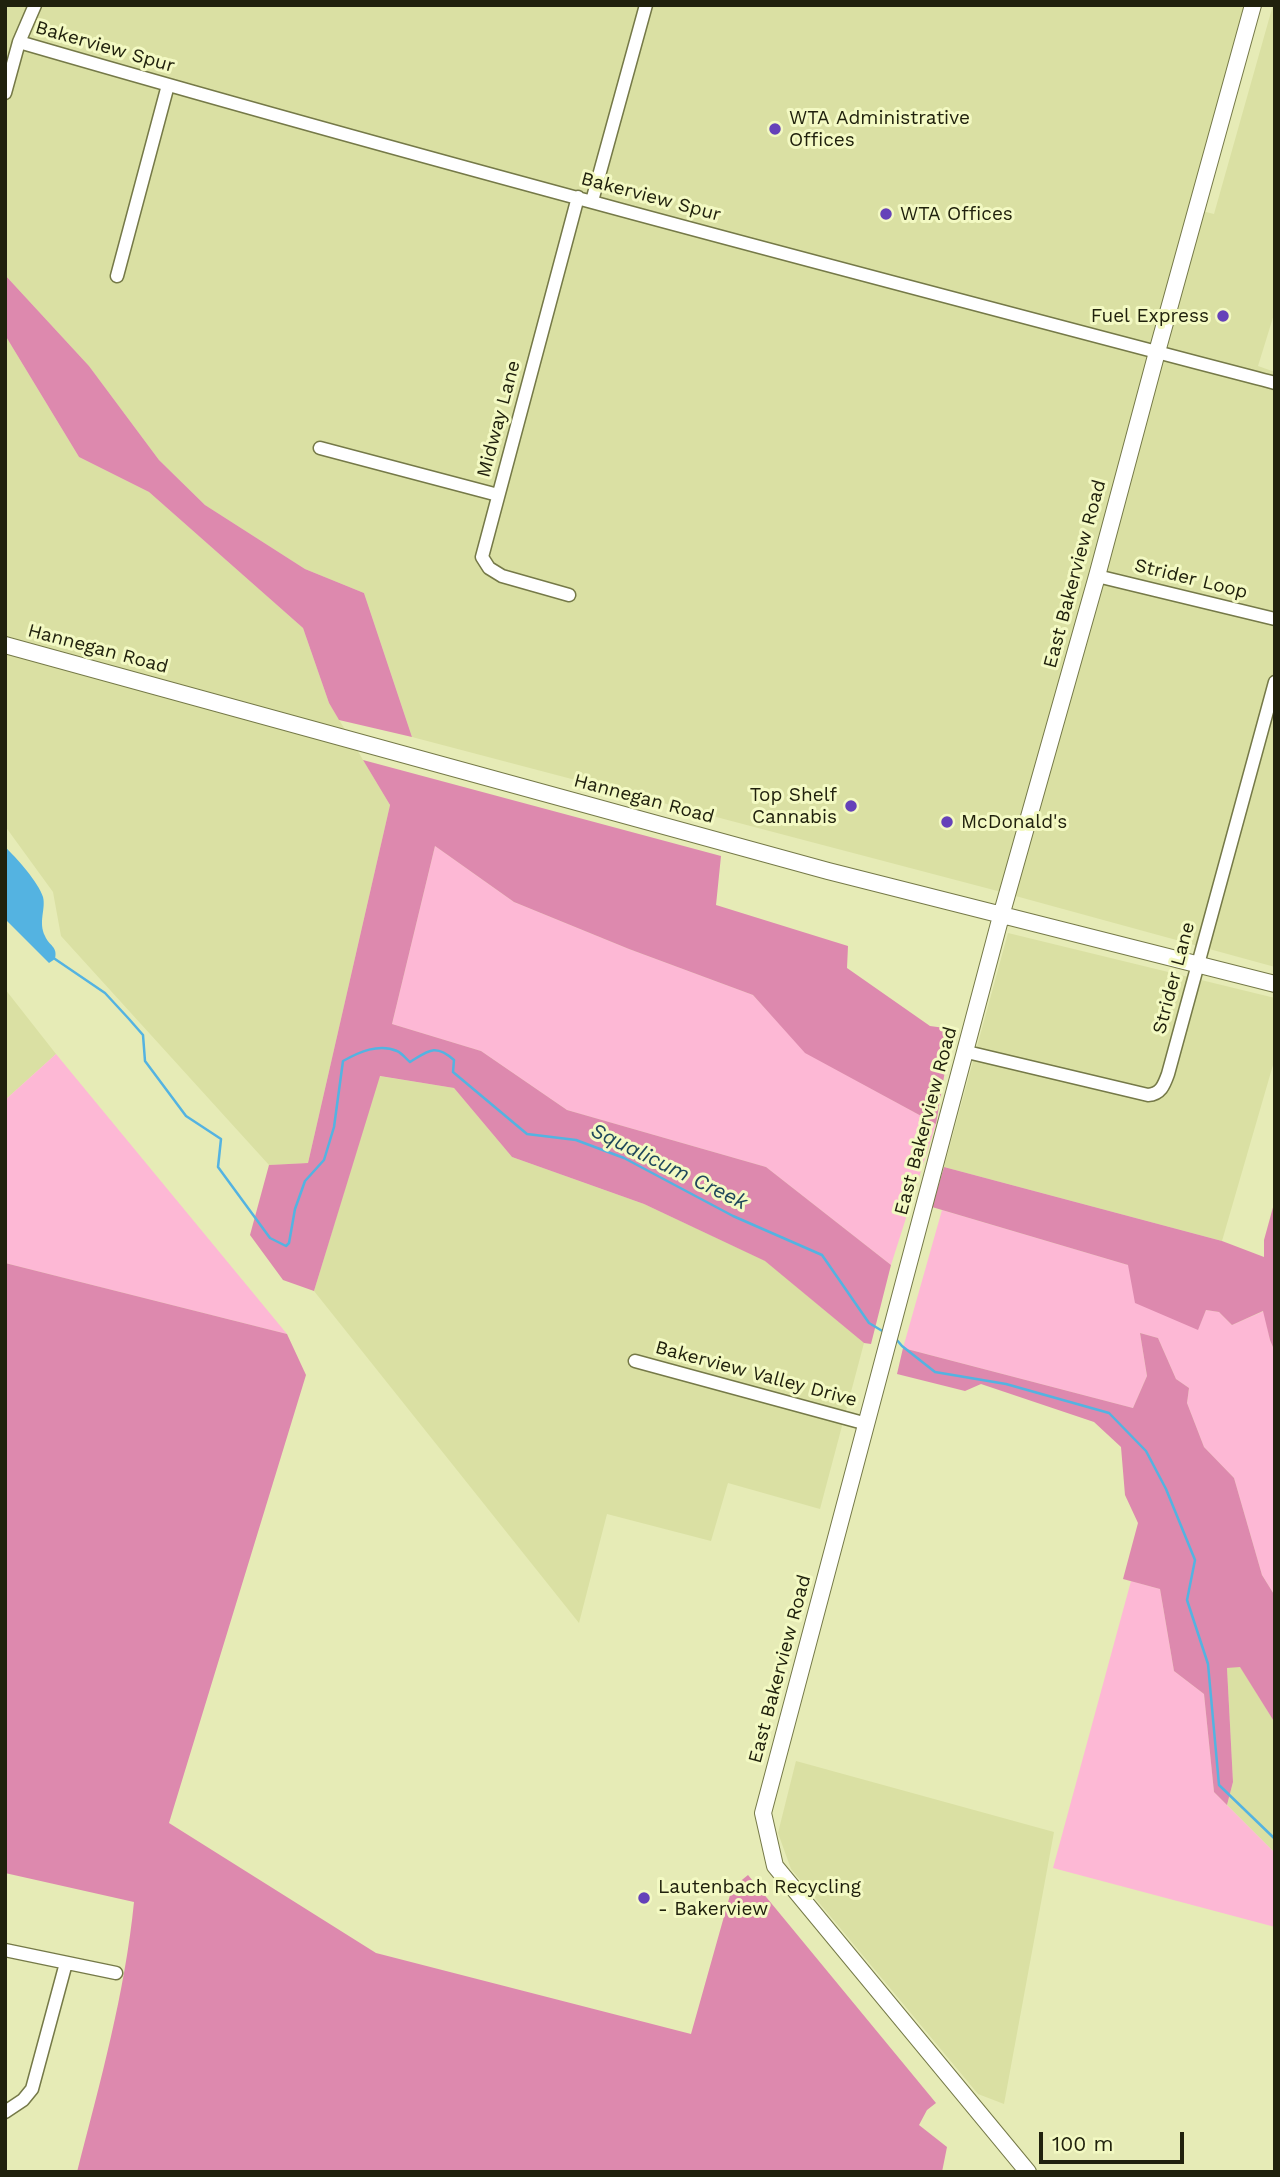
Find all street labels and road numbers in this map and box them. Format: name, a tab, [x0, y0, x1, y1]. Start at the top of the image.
street label: Bakerview Spur	[33, 16, 177, 78]
street label: Bakerview Spur	[579, 167, 723, 227]
street label: Midway Lane	[472, 358, 526, 480]
street label: East Bakerview Road	[1039, 477, 1111, 671]
street label: Strider Loop	[1132, 554, 1250, 604]
street label: Hannegan Road	[25, 619, 171, 679]
street label: Hannegan Road	[571, 769, 717, 829]
street label: Strider Lane	[1148, 920, 1200, 1036]
street label: East Bakerview Road	[890, 1024, 962, 1218]
street label: Bakerview Valley Drive	[653, 1336, 859, 1412]
street label: East Bakerview Road	[744, 1572, 816, 1766]

